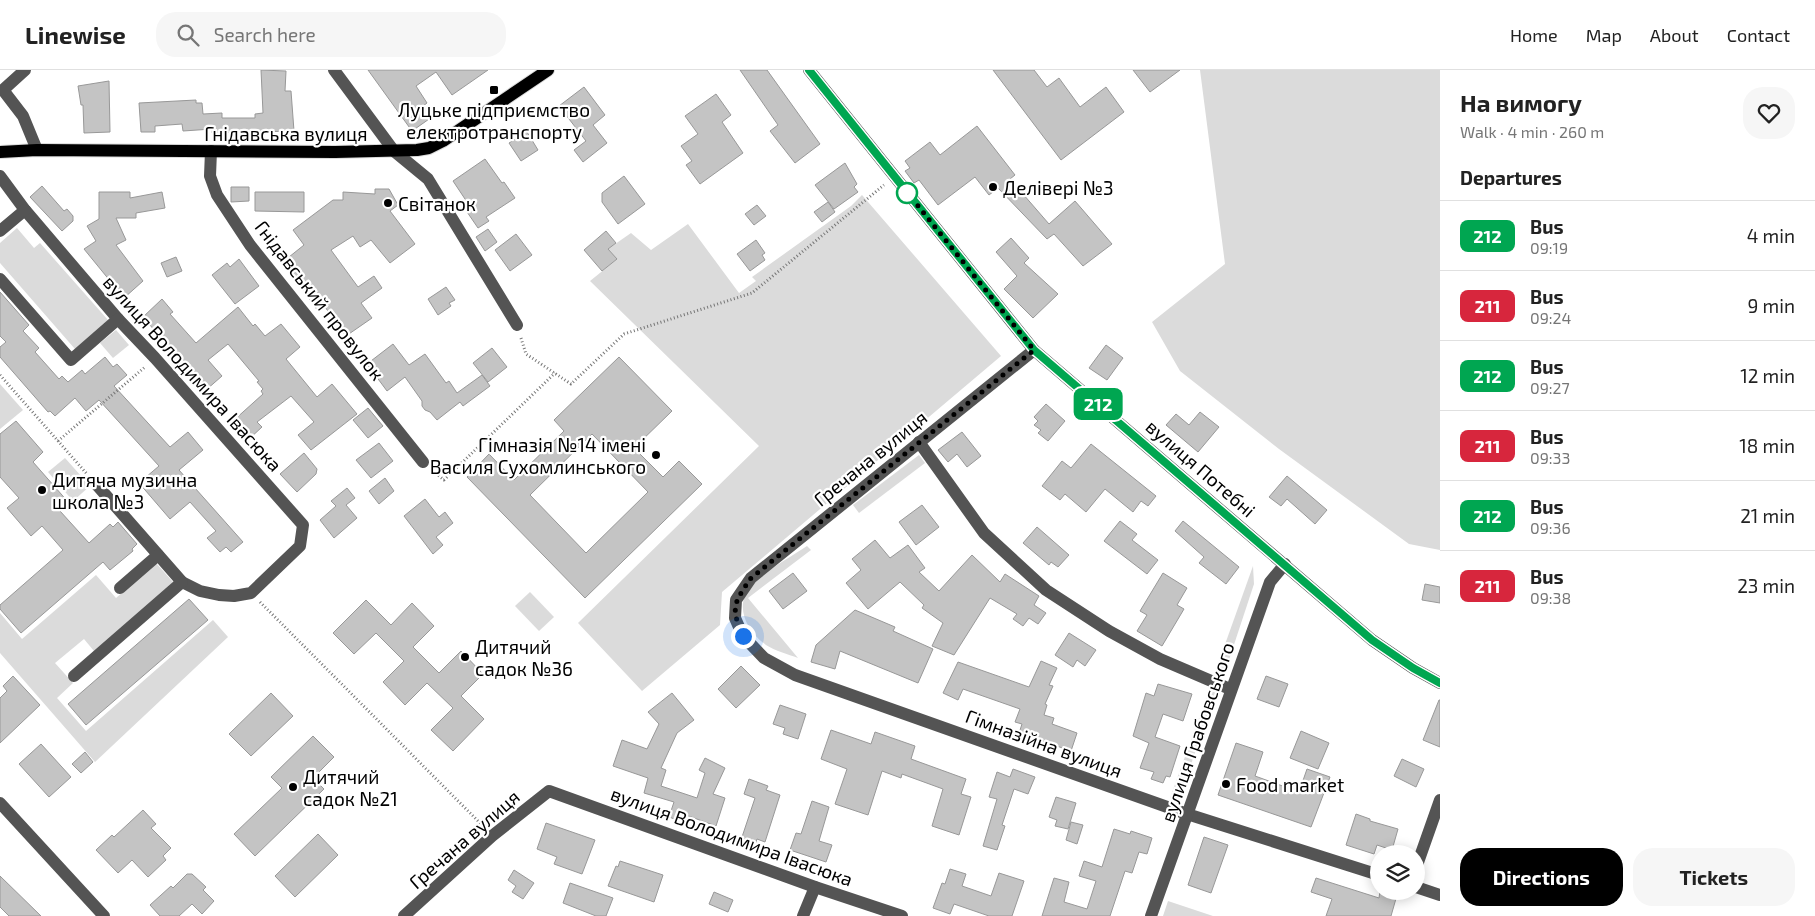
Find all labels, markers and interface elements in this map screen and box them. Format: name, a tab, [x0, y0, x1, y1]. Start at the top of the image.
search box	[156, 12, 506, 57]
text: Linewise	[25, 20, 126, 49]
icon: search	[174, 21, 202, 49]
text: Search here	[214, 23, 316, 46]
text: Home	[1510, 24, 1558, 46]
text: Map	[1586, 24, 1622, 46]
text: About	[1650, 24, 1699, 46]
text: Contact	[1727, 24, 1790, 46]
marker: Луцьке підприємство електротранспорту	[488, 84, 500, 96]
button: heart	[1743, 87, 1795, 139]
text: На вимогу	[1460, 88, 1582, 117]
place label: Луцьке підприємство електротранспорту	[398, 98, 590, 144]
street label: Гнідавська вулиця	[204, 122, 368, 146]
text: Walk · 4 min · 260 m	[1460, 122, 1604, 141]
text: Departures	[1460, 166, 1562, 189]
place label: Делівері №3	[1003, 176, 1114, 199]
marker: Делівері №3	[987, 181, 999, 193]
unlabelled marker	[896, 182, 918, 204]
place label: Світанок	[398, 192, 476, 215]
marker: Світанок	[382, 197, 394, 209]
text: Bus	[1530, 215, 1564, 238]
street label: Гнідавський провулок	[250, 216, 389, 385]
text: 4 min	[1747, 224, 1795, 247]
text: 212	[1473, 225, 1502, 247]
text: 09:19	[1530, 238, 1568, 257]
street label: вулиця Володимира Івасюка	[98, 270, 287, 476]
text: Bus	[1530, 285, 1564, 308]
text: 9 min	[1747, 294, 1795, 317]
text: 211	[1474, 295, 1501, 317]
text: 09:24	[1530, 308, 1571, 327]
text: Bus	[1530, 355, 1564, 378]
text: 12 min	[1740, 364, 1795, 387]
text: 212	[1473, 365, 1502, 387]
text: 09:27	[1530, 378, 1570, 397]
line badge: 212	[1069, 388, 1127, 420]
text: 212	[1084, 393, 1112, 415]
street label: Гречана вулиця	[809, 405, 932, 511]
street label: вулиця Потебні	[1141, 414, 1260, 522]
text: Bus	[1530, 425, 1564, 448]
place label: Гімназія №14 імені Василя Сухомлинського	[430, 433, 646, 479]
text: 18 min	[1739, 434, 1795, 457]
text: 211	[1474, 435, 1501, 457]
text: 09:33	[1530, 448, 1570, 467]
marker: Гімназія №14 імені Василя Сухомлинського	[650, 449, 662, 461]
place label: Дитяча музична школа №3	[52, 468, 197, 513]
marker: Дитяча музична школа №3	[36, 484, 48, 496]
text: Bus	[1530, 495, 1564, 518]
text: 21 min	[1740, 504, 1795, 527]
text: 212	[1473, 505, 1502, 527]
text: 09:36	[1530, 518, 1571, 537]
text: Bus	[1530, 565, 1564, 588]
text: 23 min	[1737, 574, 1795, 597]
text: 211	[1474, 575, 1501, 597]
text: 09:38	[1530, 588, 1571, 607]
your location	[731, 624, 756, 649]
place label: Дитячий садок №36	[475, 635, 573, 680]
street label: вулиця Грабовського	[1155, 639, 1240, 825]
marker: Дитячий садок №36	[459, 651, 471, 663]
street label: Гімназійна вулиця	[962, 704, 1125, 783]
place label: Дитячий садок №21	[303, 765, 398, 810]
place label: Food market	[1236, 773, 1344, 796]
marker: Food market	[1220, 778, 1232, 790]
marker: Дитячий садок №21	[287, 781, 299, 793]
street label: вулиця Володимира Івасюка	[607, 781, 856, 892]
street label: Гречана вулиця	[404, 785, 525, 894]
map controls	[1370, 845, 1425, 900]
button: layers	[1370, 845, 1425, 900]
button: Directions	[1460, 848, 1623, 906]
button: Tickets	[1633, 848, 1795, 906]

